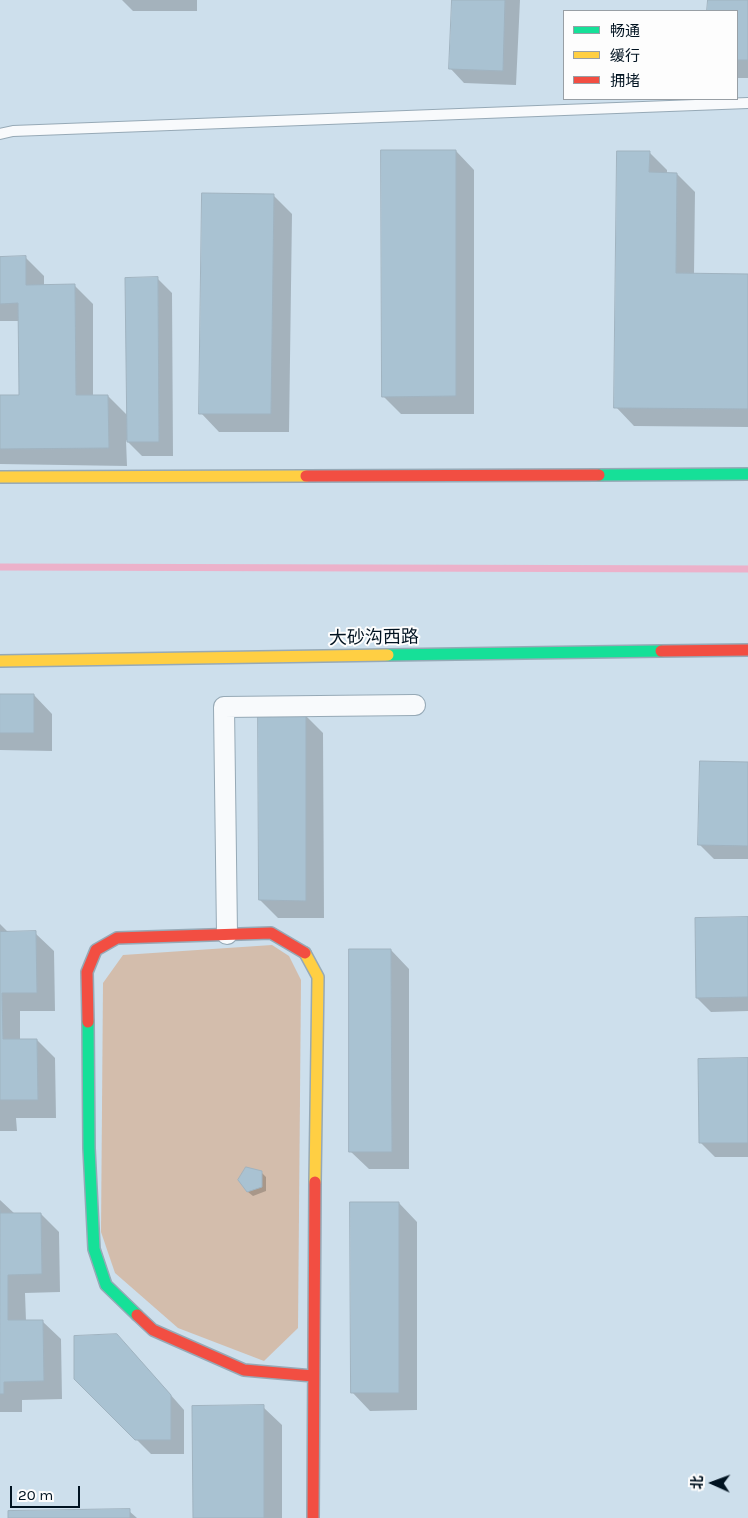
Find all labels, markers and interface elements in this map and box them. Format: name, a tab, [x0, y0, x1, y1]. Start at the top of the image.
legend	[563, 10, 738, 100]
text: 畅通	[610, 22, 640, 40]
text: 缓行	[610, 47, 640, 65]
text: 拥堵	[610, 72, 640, 90]
street label: 大砂沟西路	[329, 626, 419, 650]
north arrow	[688, 1458, 738, 1508]
text: 北	[689, 1475, 706, 1490]
scale bar	[12, 1476, 82, 1508]
text: 20 m	[18, 1486, 53, 1504]

